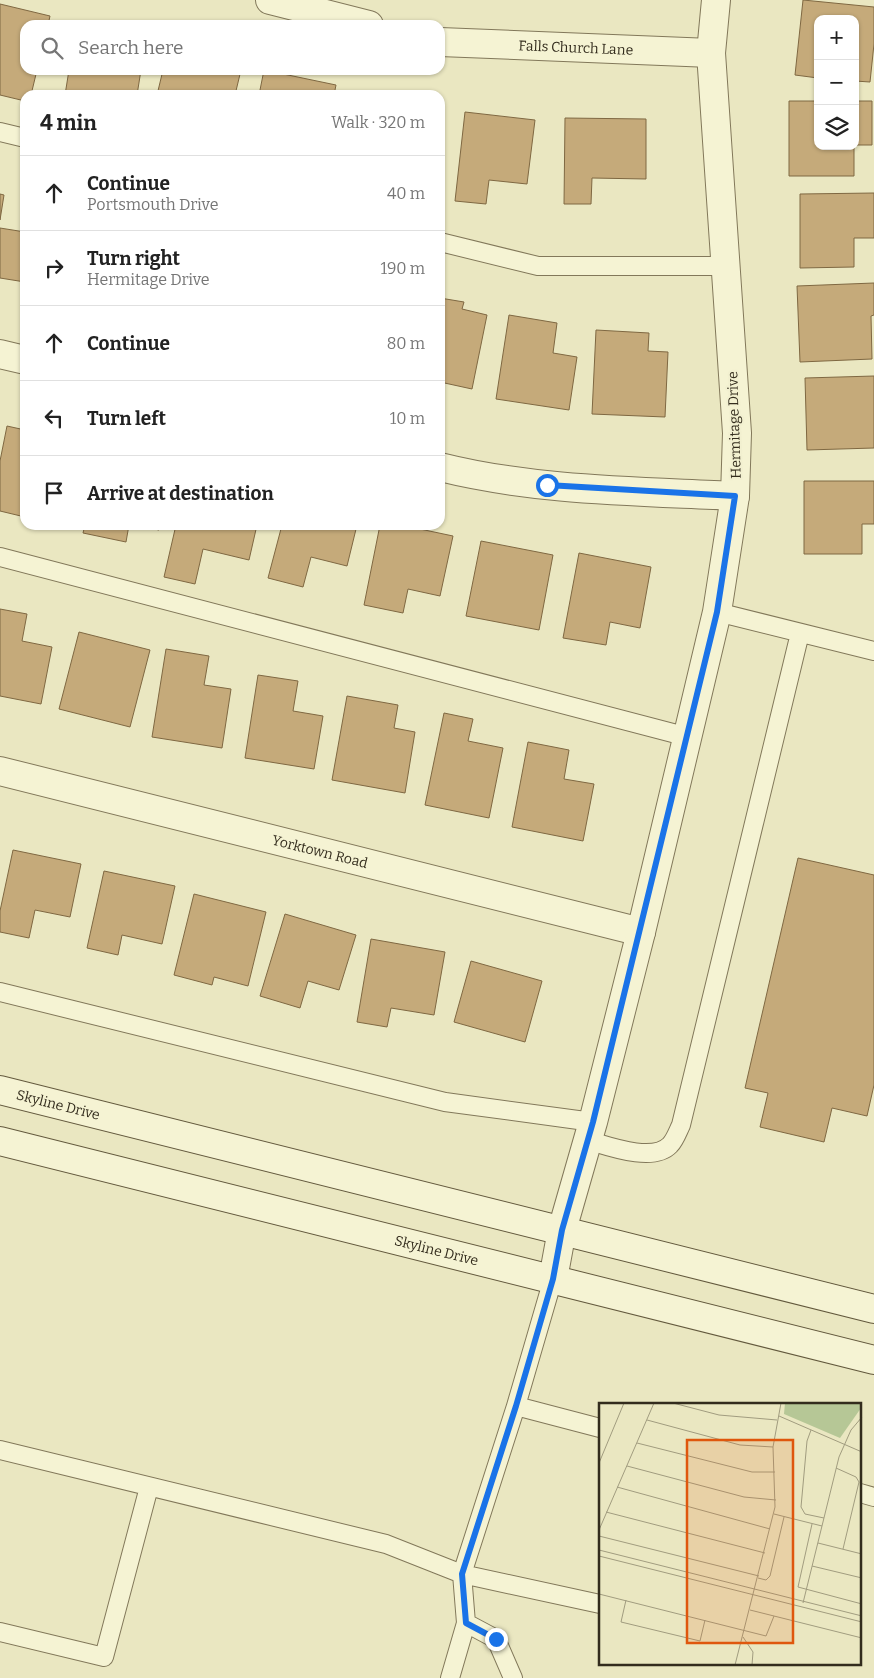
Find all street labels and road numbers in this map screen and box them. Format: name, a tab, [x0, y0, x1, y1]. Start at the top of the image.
street label: Falls Church Lane	[518, 37, 634, 59]
street label: Hermitage Drive	[724, 371, 745, 479]
street label: Yorktown Road	[270, 832, 370, 872]
street label: Skyline Drive	[14, 1086, 102, 1124]
street label: Skyline Drive	[393, 1232, 480, 1270]

